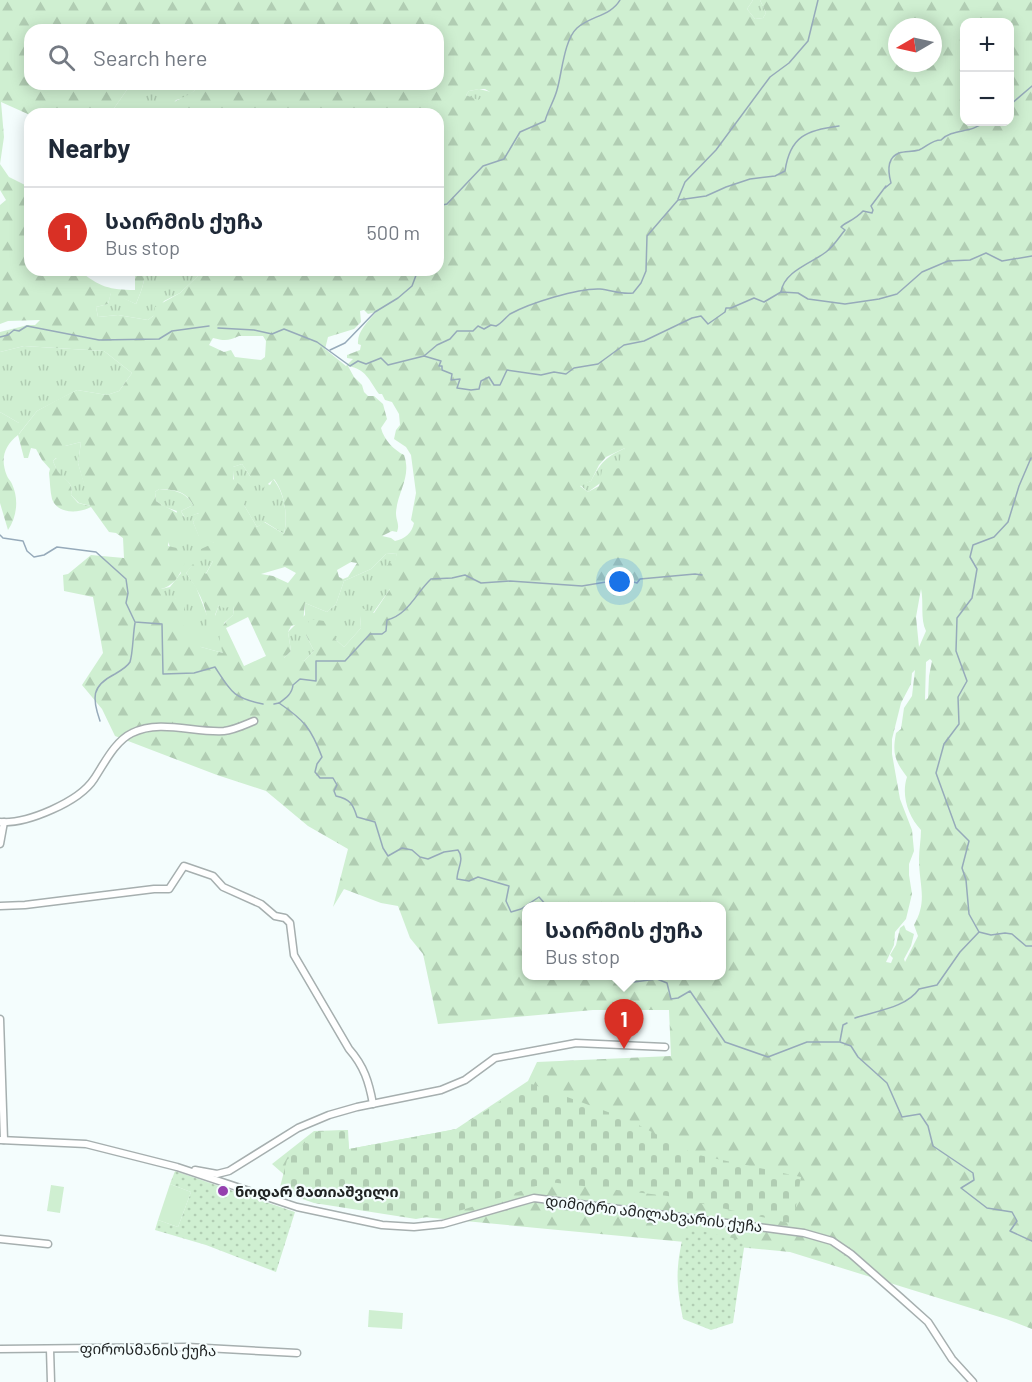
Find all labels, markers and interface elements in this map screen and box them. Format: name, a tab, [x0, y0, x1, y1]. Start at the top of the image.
north arrow	[888, 18, 942, 72]
map controls	[960, 18, 1014, 126]
button: +	[960, 18, 1014, 72]
search box	[24, 24, 444, 90]
icon: search	[45, 41, 78, 74]
text: Search here	[93, 44, 207, 70]
button: −	[960, 72, 1014, 126]
text: Nearby	[48, 132, 130, 163]
text: საირმის ქუჩა	[105, 207, 263, 233]
text: 1	[64, 220, 71, 244]
text: 500 m	[367, 220, 420, 244]
text: Bus stop	[105, 235, 180, 259]
your location	[605, 567, 634, 596]
popup	[522, 902, 726, 980]
text: საირმის ქუჩა	[545, 916, 703, 942]
text: Bus stop	[545, 944, 620, 968]
pin: 1	[604, 1000, 644, 1049]
place label: ნოდარ მათიაშვილი	[235, 1182, 398, 1201]
marker: ნოდარ მათიაშვილი	[216, 1184, 230, 1198]
street label: დიმიტრი ამილახვარის ქუჩა	[544, 1191, 764, 1236]
street label: ფიროსმანის ქუჩა	[79, 1339, 217, 1360]

